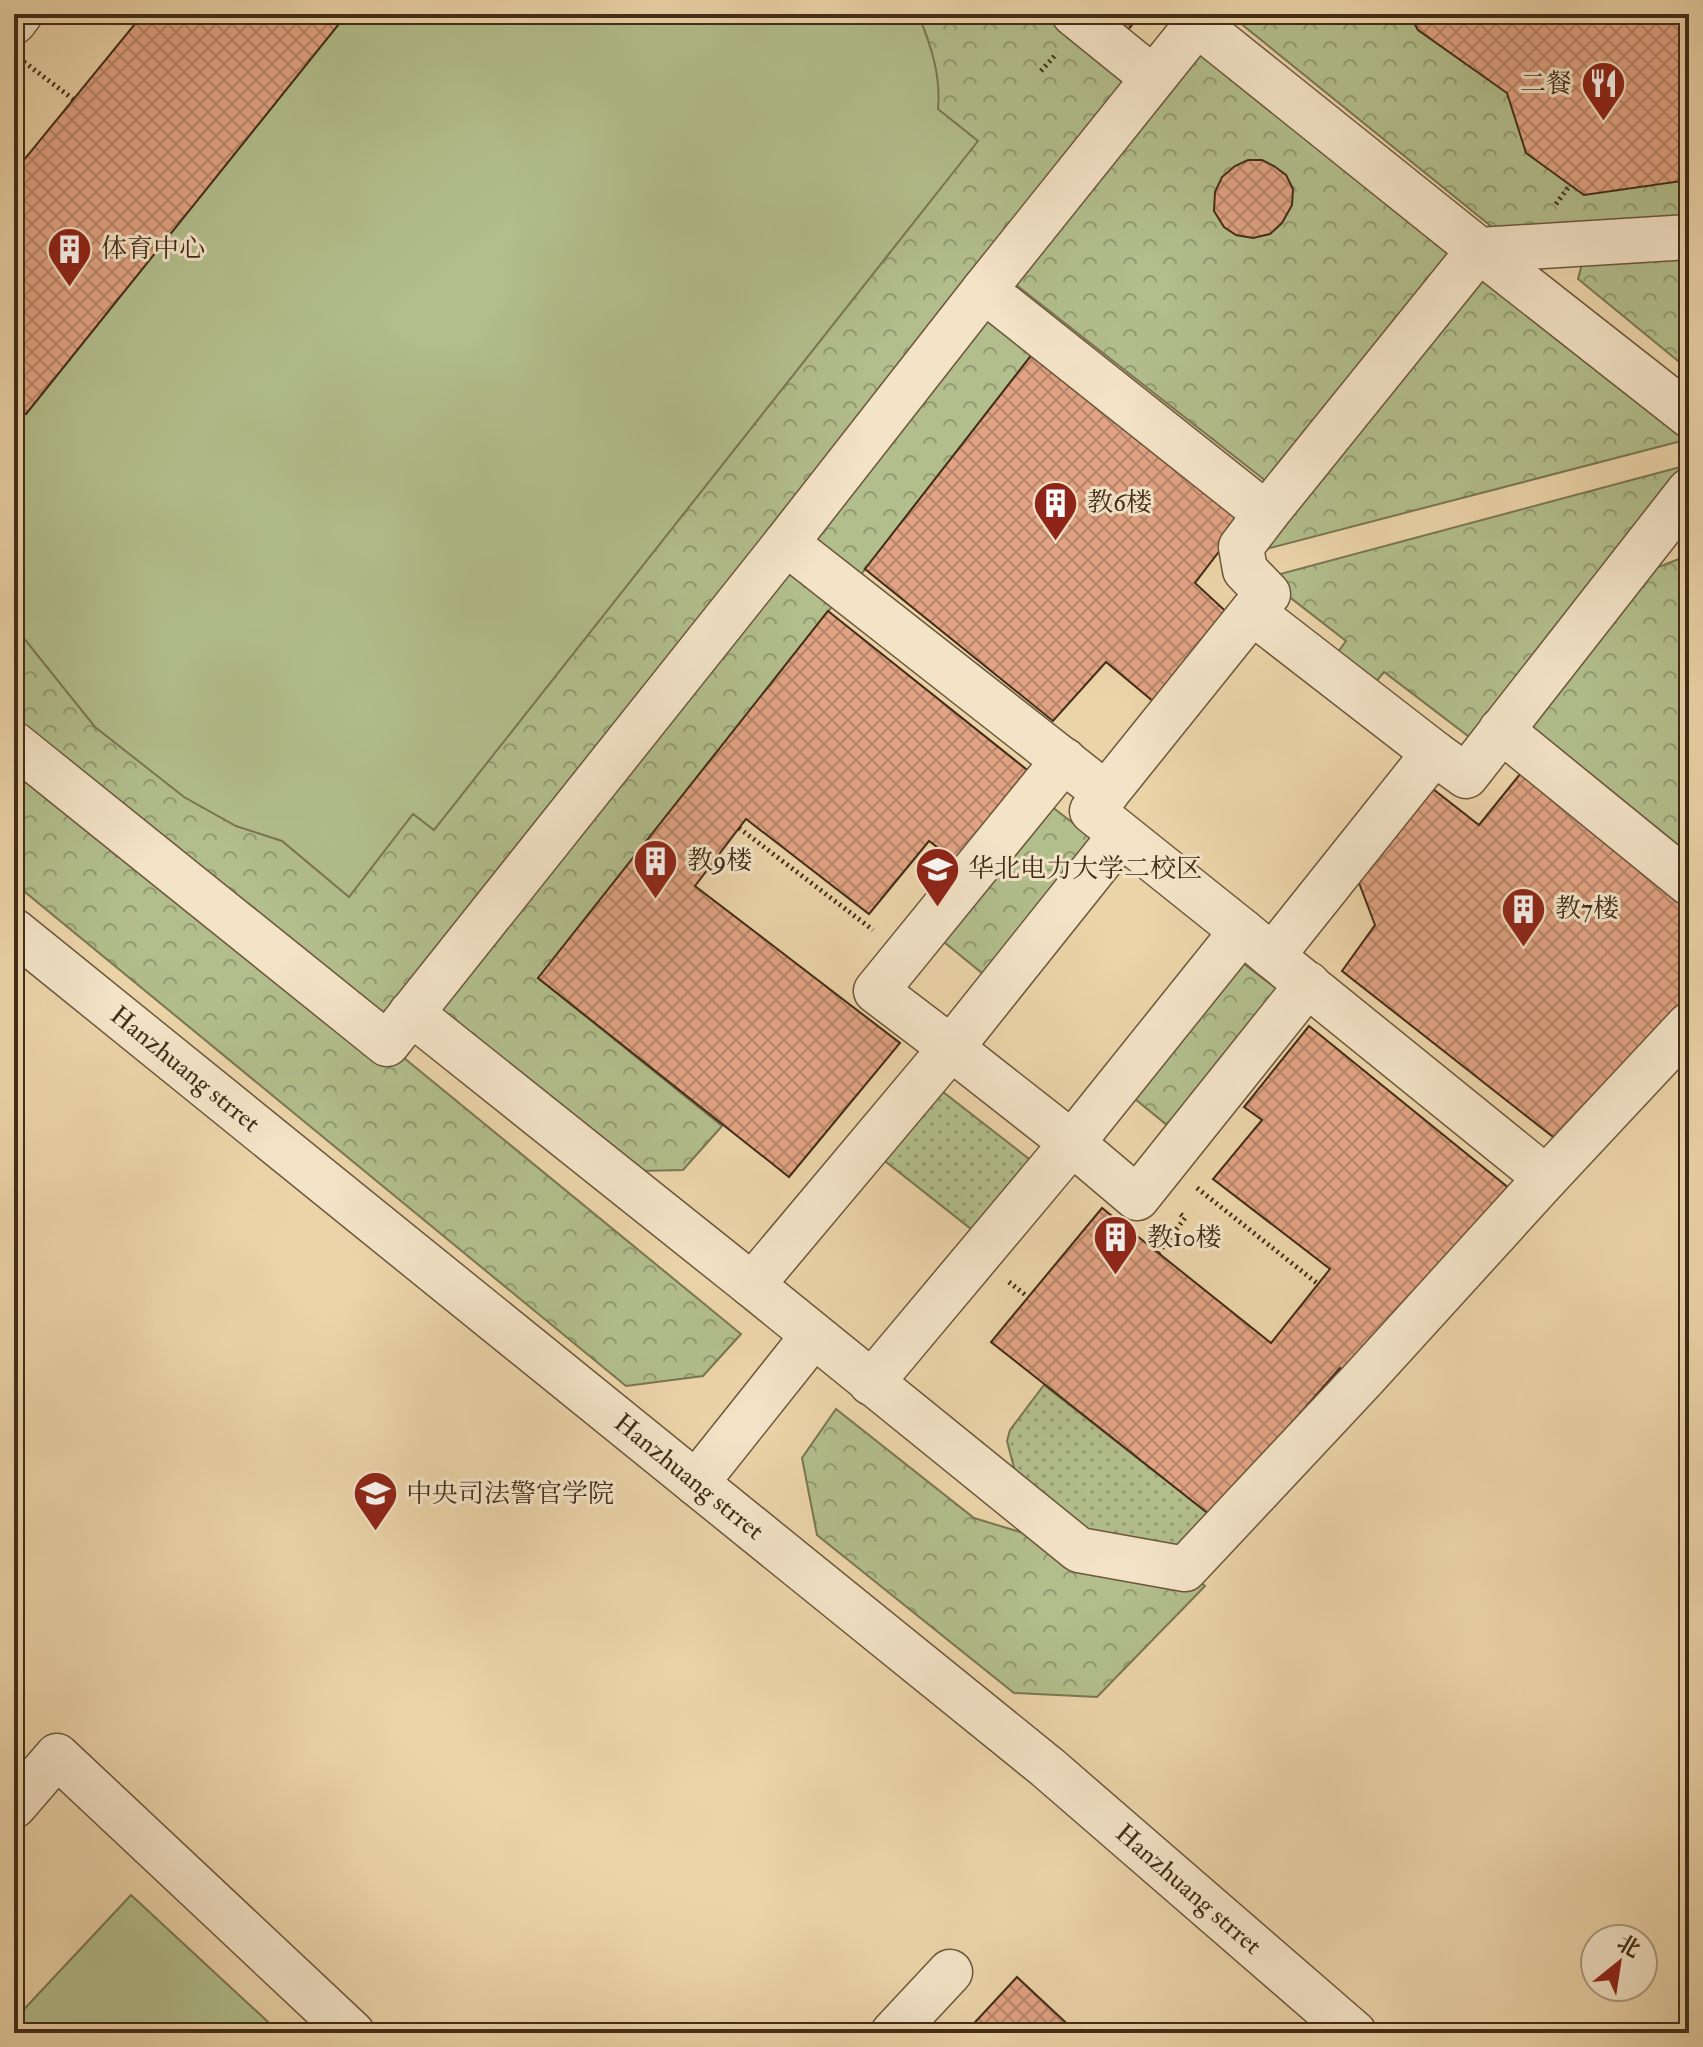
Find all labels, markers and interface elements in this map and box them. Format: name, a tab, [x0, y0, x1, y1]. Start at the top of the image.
restaurant icon: 二餐	[1579, 60, 1627, 123]
place label: 二餐	[1520, 68, 1572, 100]
building icon: 体育中心	[46, 225, 94, 288]
place label: 体育中心	[101, 233, 205, 265]
building icon: 教6楼	[1032, 479, 1080, 542]
place label: 教6楼	[1087, 487, 1152, 519]
building icon: 教9楼	[632, 837, 680, 900]
place label: 教9楼	[687, 845, 752, 877]
school or university icon: 华北电力大学二校区	[913, 845, 961, 908]
place label: 华北电力大学二校区	[968, 853, 1202, 885]
building icon: 教7楼	[1500, 885, 1548, 948]
place label: 教7楼	[1555, 893, 1619, 925]
street label: Hanzhuang strret	[104, 999, 266, 1139]
building icon: 教10楼	[1092, 1214, 1140, 1277]
place label: 教10楼	[1147, 1222, 1221, 1254]
street label: Hanzhuang strret	[607, 1407, 770, 1547]
school or university icon: 中央司法警官学院	[351, 1470, 399, 1533]
place label: 中央司法警官学院	[406, 1478, 614, 1510]
street label: Hanzhuang strret	[1109, 1817, 1268, 1962]
north arrow	[1579, 1923, 1659, 2003]
text: 北	[1612, 1929, 1645, 1964]

